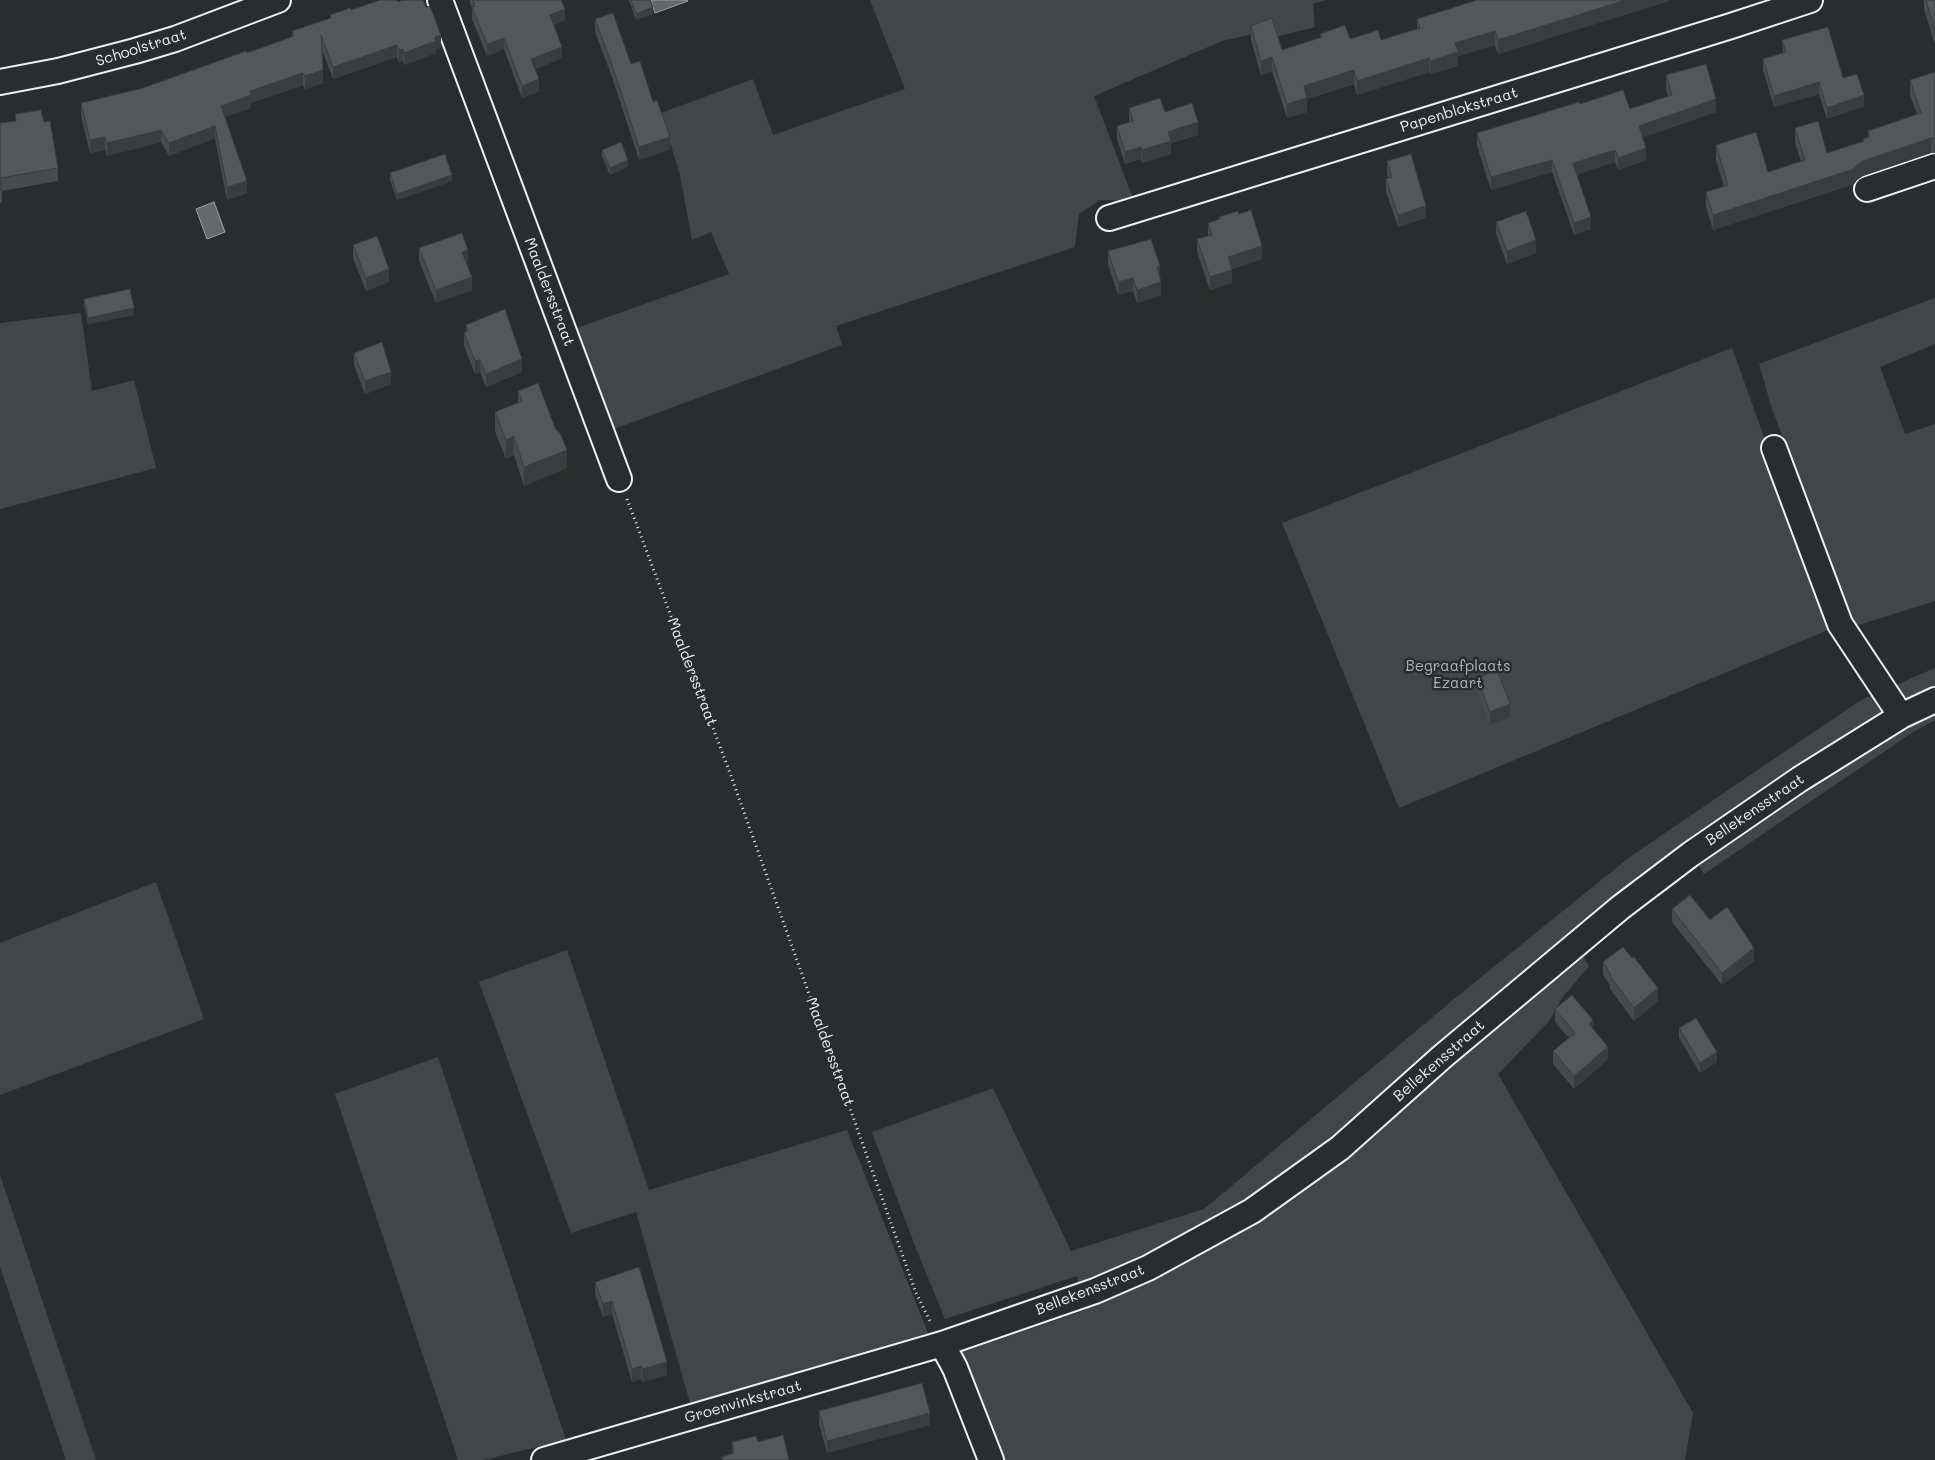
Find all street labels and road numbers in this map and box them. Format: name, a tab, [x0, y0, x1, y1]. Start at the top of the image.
street label: Schoolstraat	[93, 26, 189, 70]
street label: Papenblokstraat	[1398, 84, 1520, 136]
street label: Maaldersstraat	[520, 235, 578, 349]
street label: Maaldersstraat	[663, 615, 721, 729]
street label: Bellekensstraat	[1702, 770, 1808, 850]
street label: Maaldersstraat	[802, 995, 858, 1109]
street label: Bellekensstraat	[1390, 1016, 1488, 1106]
street label: Bellekensstraat	[1033, 1261, 1147, 1319]
street label: Groenvinkstraat	[683, 1377, 803, 1427]

